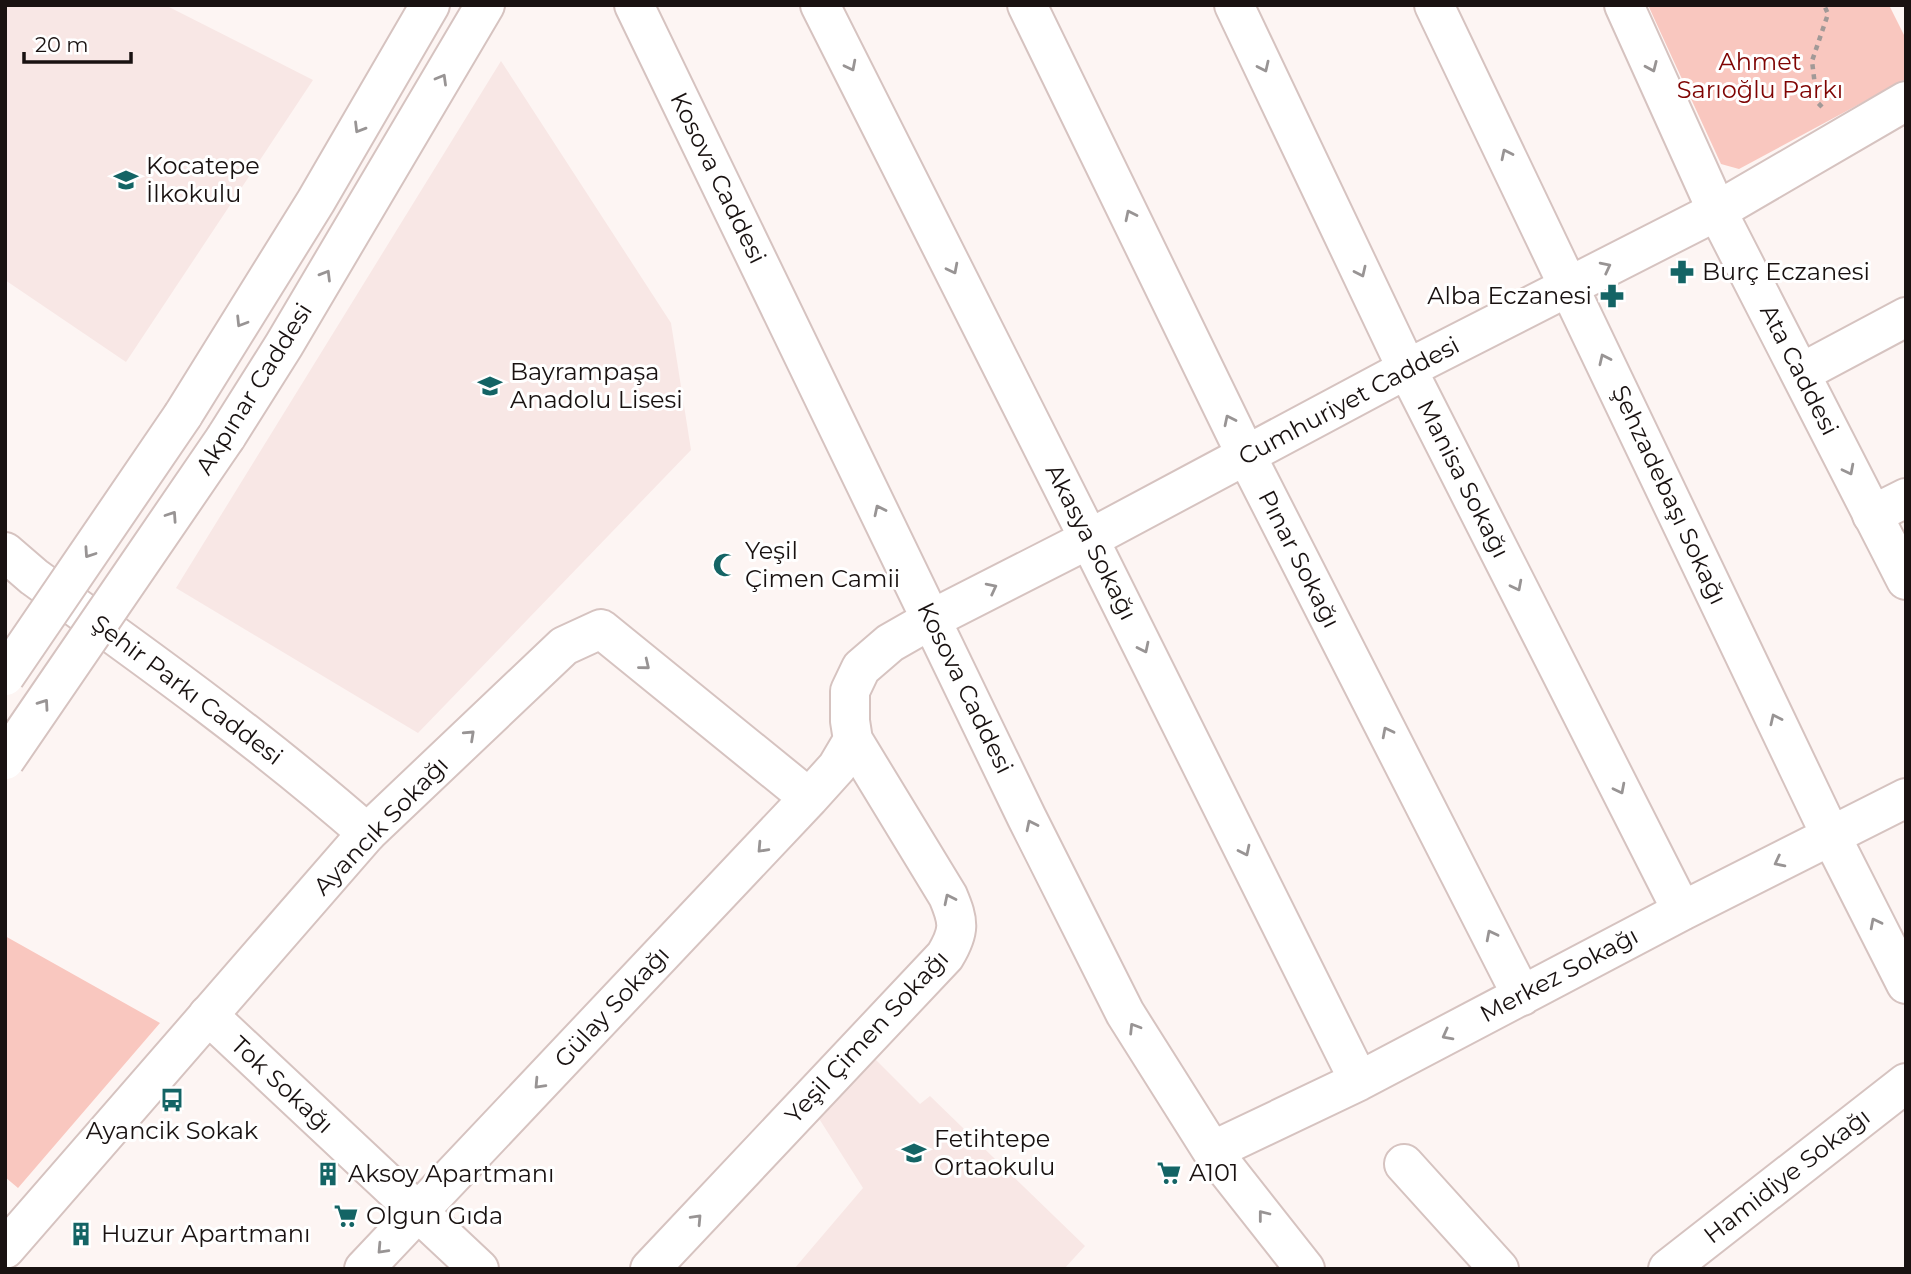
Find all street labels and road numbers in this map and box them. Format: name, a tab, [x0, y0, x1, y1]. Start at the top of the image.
street label: Kosova Caddesi	[664, 87, 772, 268]
street label: Akpınar Caddesi	[189, 298, 318, 480]
street label: Ata Caddesi	[1754, 299, 1845, 440]
street label: Cumhuriyet Caddesi	[1233, 330, 1464, 471]
street label: Şehzadebaşı Sokağı	[1606, 381, 1733, 609]
street label: Manisa Sokağı	[1411, 395, 1516, 562]
street label: Akasya Sokağı	[1040, 459, 1143, 625]
street label: Pınar Sokağı	[1252, 485, 1347, 632]
street label: Kosova Caddesi	[911, 597, 1019, 778]
street label: Şehir Parkı Caddesi	[86, 608, 288, 771]
street label: Ayancık Sokağı	[307, 750, 454, 901]
street label: Merkez Sokağı	[1475, 921, 1643, 1028]
street label: Gülay Sokağı	[548, 940, 675, 1073]
street label: Yeşil Çimen Sokağı	[779, 944, 954, 1129]
street label: Tok Sokağı	[225, 1030, 339, 1139]
street label: Hamidiye Sokağı	[1698, 1102, 1875, 1249]

